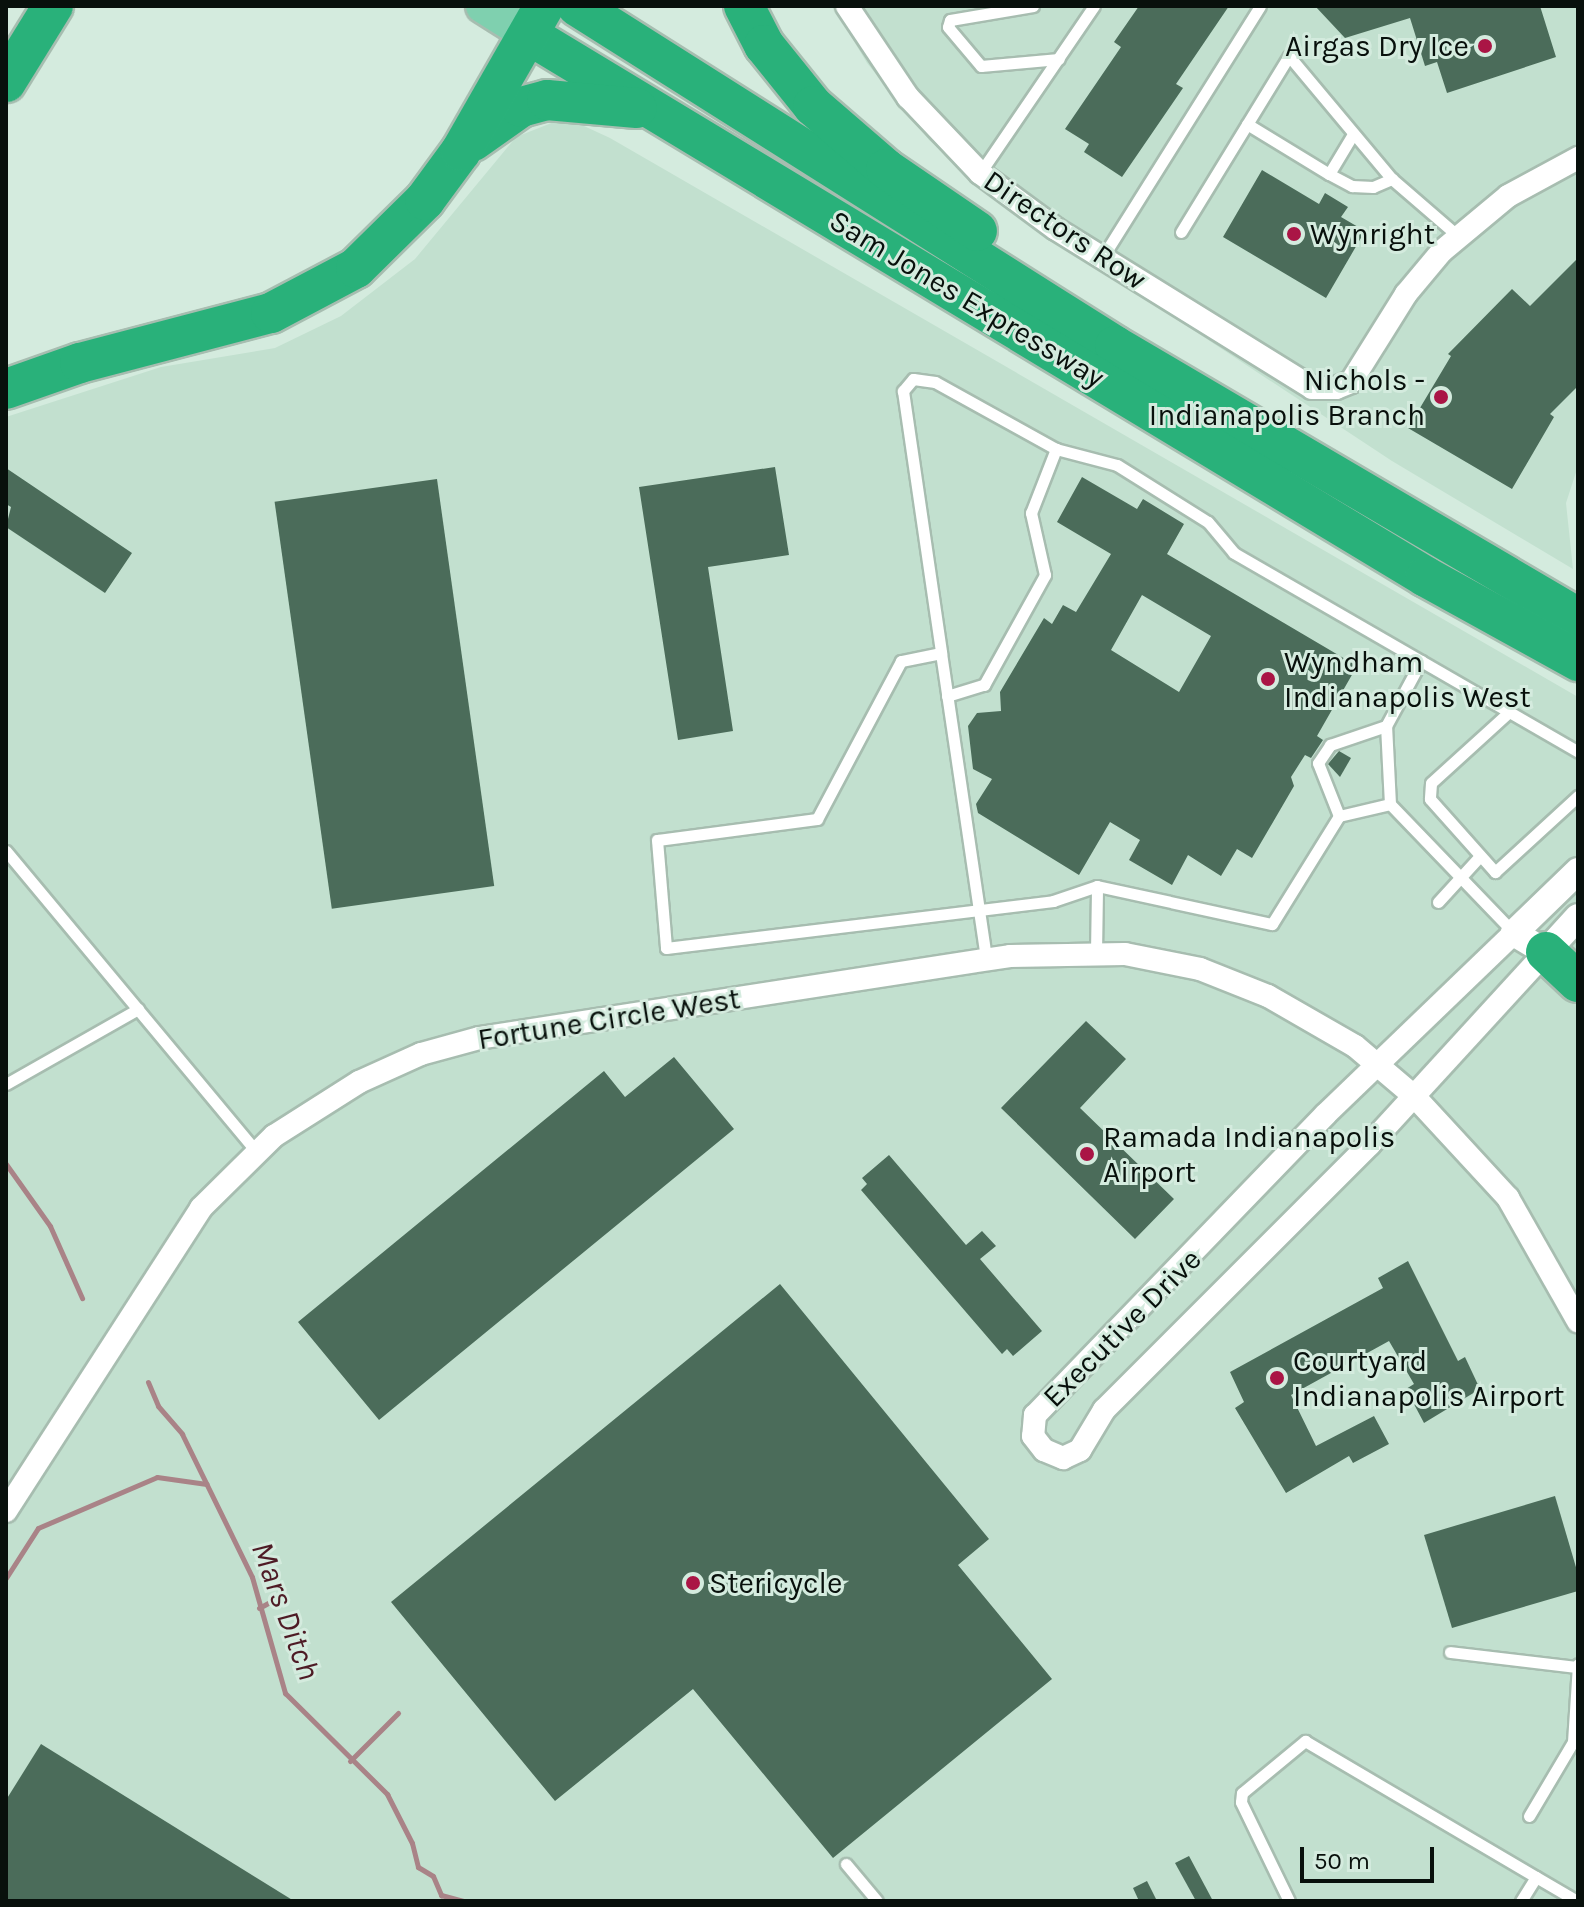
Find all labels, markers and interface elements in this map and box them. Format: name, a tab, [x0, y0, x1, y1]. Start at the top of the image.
place label: Airgas Dry Ice	[1285, 28, 1469, 64]
marker: Airgas Dry Ice	[1476, 37, 1494, 55]
street label: Directors Row	[977, 162, 1153, 298]
street label: Sam Jones Expressway	[823, 203, 1111, 395]
place label: Wynright	[1310, 216, 1435, 252]
marker: Wynright	[1285, 225, 1303, 243]
place label: Nichols - Indianapolis Branch	[1149, 362, 1425, 432]
marker: Nichols - Indianapolis Branch	[1432, 388, 1450, 406]
place label: Wyndham Indianapolis West	[1284, 644, 1531, 714]
marker: Wyndham Indianapolis West	[1259, 670, 1277, 688]
street label: Fortune Circle West	[475, 980, 743, 1058]
place label: Ramada Indianapolis Airport	[1103, 1119, 1395, 1190]
marker: Ramada Indianapolis Airport	[1078, 1145, 1096, 1163]
street label: Executive Drive	[1035, 1241, 1209, 1415]
place label: Courtyard Indianapolis Airport	[1293, 1343, 1565, 1414]
marker: Courtyard Indianapolis Airport	[1268, 1369, 1286, 1387]
water label: Mars Ditch	[242, 1537, 328, 1685]
place label: Stericycle	[709, 1565, 842, 1601]
marker: Stericycle	[684, 1574, 702, 1592]
scale bar	[1304, 1831, 1438, 1881]
text: 50 m	[1314, 1847, 1370, 1875]

